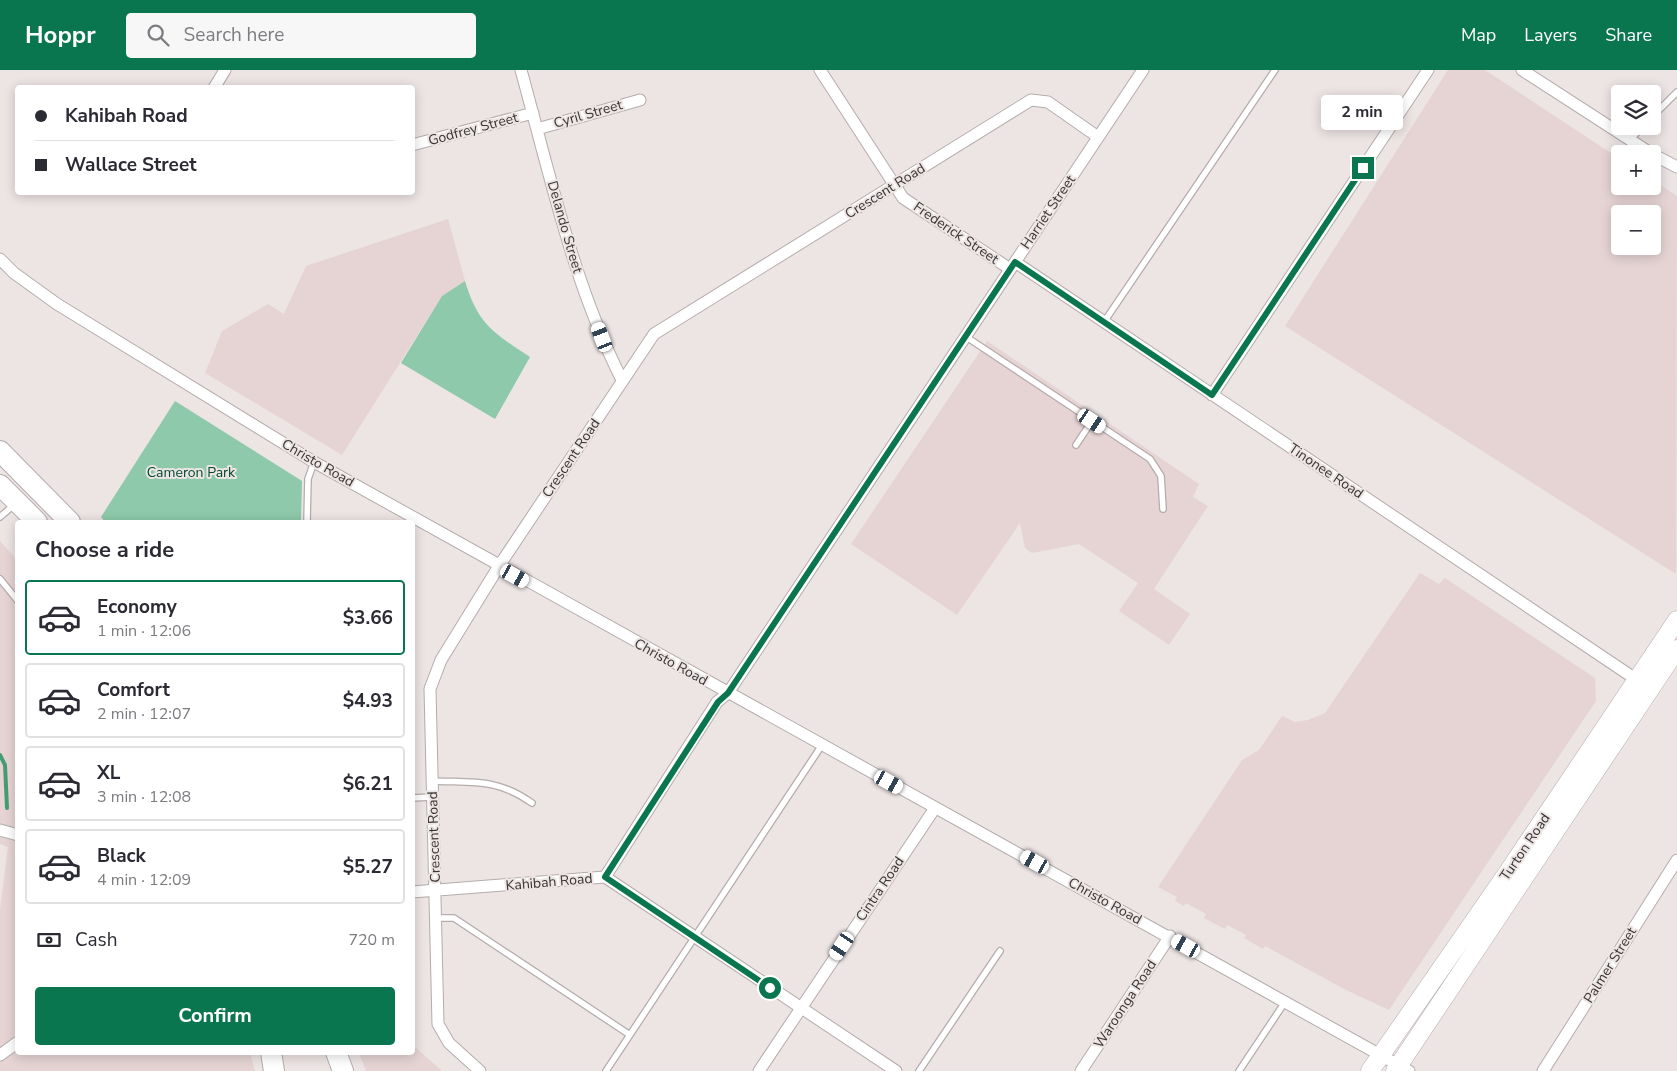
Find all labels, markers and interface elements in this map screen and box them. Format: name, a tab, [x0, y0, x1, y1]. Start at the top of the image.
search box	[126, 13, 476, 58]
text: Hoppr	[25, 19, 96, 51]
icon: search	[144, 21, 172, 49]
text: Search here	[184, 22, 284, 48]
text: Map	[1461, 23, 1496, 47]
text: Layers	[1524, 23, 1577, 47]
text: Share	[1605, 23, 1652, 47]
map controls	[1611, 85, 1661, 255]
button: layers	[1611, 85, 1661, 135]
street label: Cyril Street	[551, 95, 625, 133]
callout: 2 min	[1322, 96, 1404, 131]
text: 2 min	[1341, 101, 1383, 123]
text: Kahibah Road	[65, 103, 188, 129]
street label: Godfrey Street	[426, 108, 520, 150]
button: +	[1611, 145, 1661, 195]
text: Wallace Street	[65, 152, 196, 178]
route end	[1352, 157, 1374, 179]
street label: Crescent Road	[841, 159, 929, 223]
street label: Harriet Street	[1016, 171, 1080, 253]
street label: Delando Street	[543, 179, 587, 275]
street label: Frederick Street	[910, 197, 1002, 269]
button: −	[1611, 205, 1661, 255]
car	[589, 320, 614, 354]
car	[1075, 406, 1108, 436]
street label: Crescent Road	[538, 415, 604, 501]
street label: Christo Road	[278, 434, 358, 492]
street label: Tinonee Road	[1285, 439, 1367, 503]
park label: Cameron Park	[147, 463, 236, 482]
text: Choose a ride	[35, 535, 174, 565]
car	[498, 562, 531, 590]
text: Economy	[97, 594, 177, 620]
icon: car	[37, 595, 82, 640]
text: $3.66	[343, 605, 393, 631]
text: 1 min · 12:06	[97, 620, 191, 642]
street label: Christo Road	[631, 634, 711, 690]
text: Comfort	[97, 677, 170, 703]
icon: car	[37, 678, 82, 723]
text: $4.93	[343, 688, 393, 714]
text: 2 min · 12:07	[97, 703, 191, 725]
text: XL	[97, 760, 120, 786]
icon: car	[37, 761, 82, 806]
car	[872, 768, 905, 796]
text: $6.21	[343, 771, 393, 797]
text: 3 min · 12:08	[97, 786, 191, 808]
street label: Crescent Road	[423, 791, 445, 883]
street label: Turton Road	[1495, 810, 1555, 884]
text: Black	[97, 843, 146, 869]
icon: car	[37, 844, 82, 889]
car	[1018, 848, 1051, 876]
street label: Cintra Road	[851, 853, 909, 925]
text: $5.27	[343, 854, 393, 880]
text: 4 min · 12:09	[97, 869, 191, 891]
street label: Kahibah Road	[505, 869, 593, 895]
street label: Christo Road	[1065, 873, 1145, 929]
street label: Palmer Street	[1579, 923, 1641, 1007]
icon: cash	[35, 926, 63, 954]
text: Cash	[75, 927, 117, 953]
text: 720 m	[348, 929, 395, 951]
car	[827, 929, 856, 963]
car	[1169, 932, 1202, 960]
street label: Waroonga Road	[1089, 956, 1161, 1052]
route start	[759, 977, 781, 999]
button: Confirm	[35, 987, 395, 1045]

